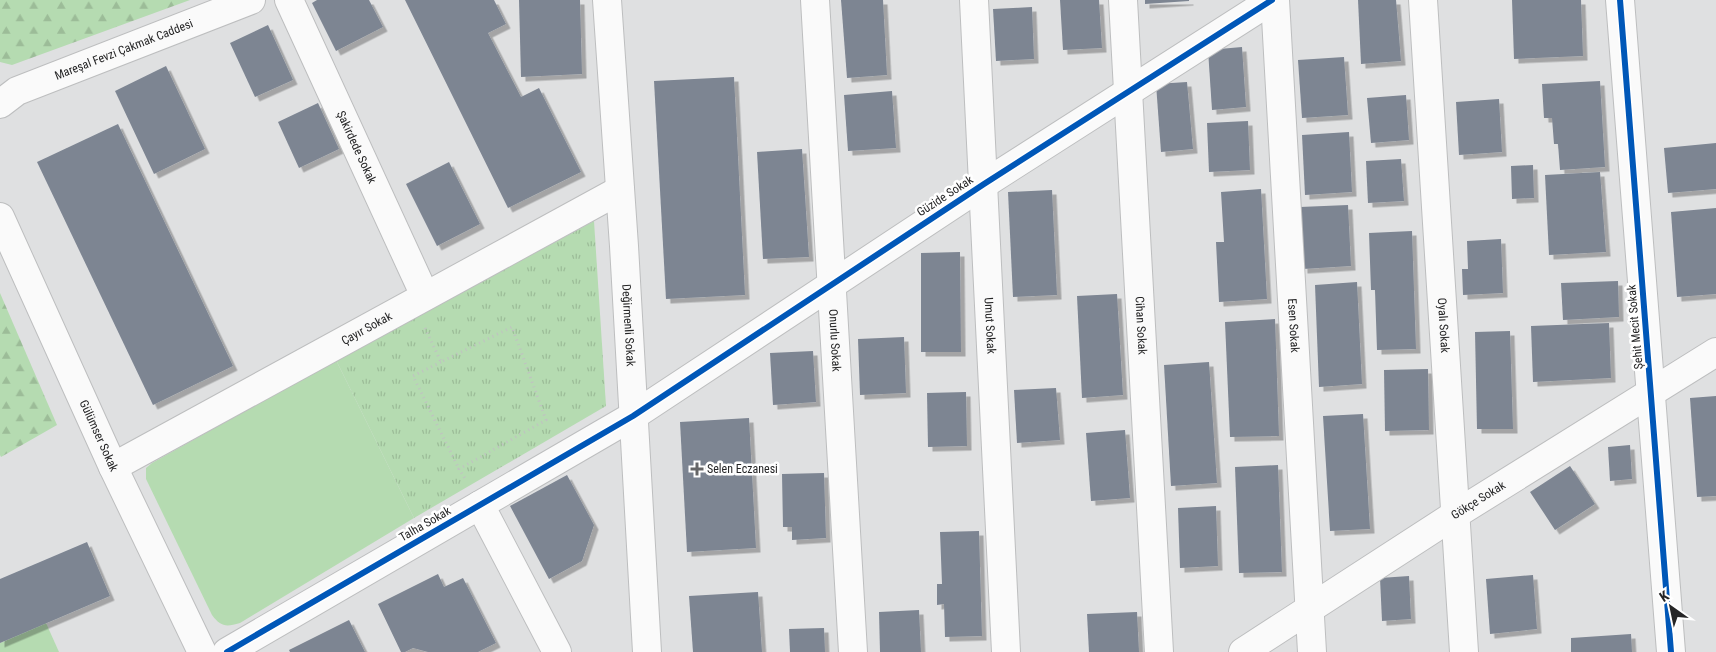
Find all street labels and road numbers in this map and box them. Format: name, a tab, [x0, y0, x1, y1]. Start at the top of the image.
street label: Mareşal Fevzi Çakmak Caddesi	[53, 16, 195, 83]
street label: Şakirdede Sokak	[334, 109, 380, 186]
street label: Güzide Sokak	[914, 172, 976, 219]
street label: Değirmenli Sokak	[619, 284, 638, 367]
street label: Şehit Mecit Sokak	[1624, 284, 1646, 370]
street label: Cihan Sokak	[1132, 296, 1150, 356]
street label: Umut Sokak	[982, 297, 998, 355]
street label: Oyalı Sokak	[1435, 297, 1452, 354]
street label: Esen Sokak	[1285, 298, 1302, 354]
street label: Çayır Sokak	[339, 309, 395, 348]
street label: Onurlu Sokak	[826, 309, 844, 373]
street label: Gülümser Sokak	[77, 398, 121, 474]
street label: Gökçe Sokak	[1448, 478, 1508, 522]
street label: Talha Sokak	[397, 503, 454, 544]

